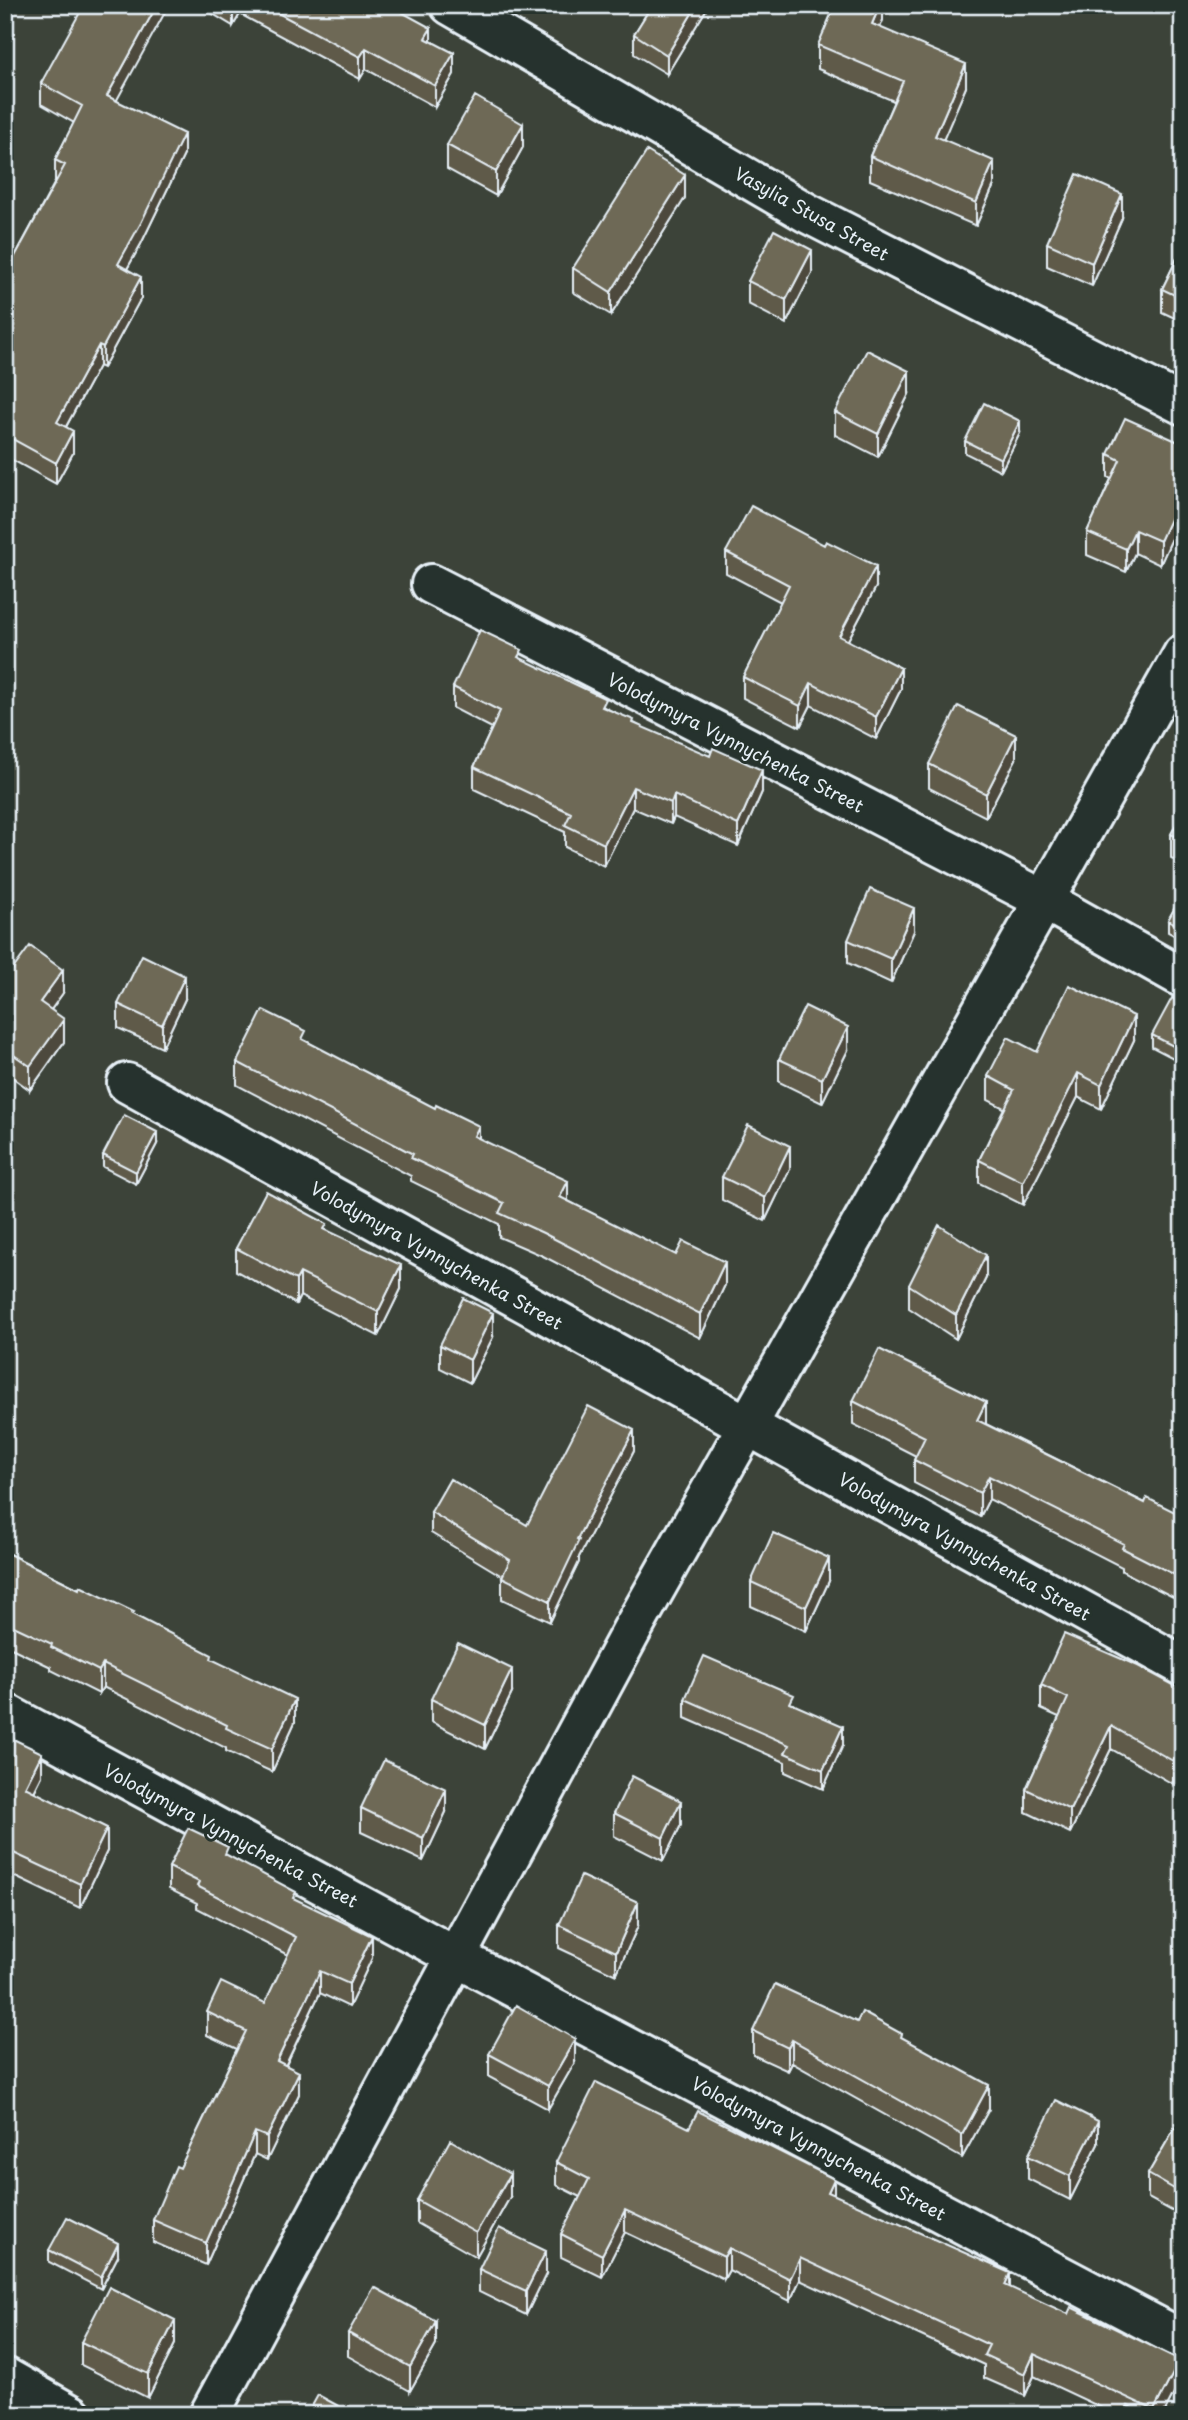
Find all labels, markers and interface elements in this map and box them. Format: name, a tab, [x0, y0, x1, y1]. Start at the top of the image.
street label: Vasylia Stusa Street	[730, 159, 894, 267]
street label: Volodymyra Vynnychenka Street	[603, 665, 869, 819]
street label: Volodymyra Vynnychenka Street	[306, 1174, 568, 1336]
street label: Volodymyra Vynnychenka Street	[834, 1465, 1096, 1627]
street label: Volodymyra Vynnychenka Street	[99, 1756, 363, 1914]
street label: Volodymyra Vynnychenka Street	[687, 2069, 951, 2227]

